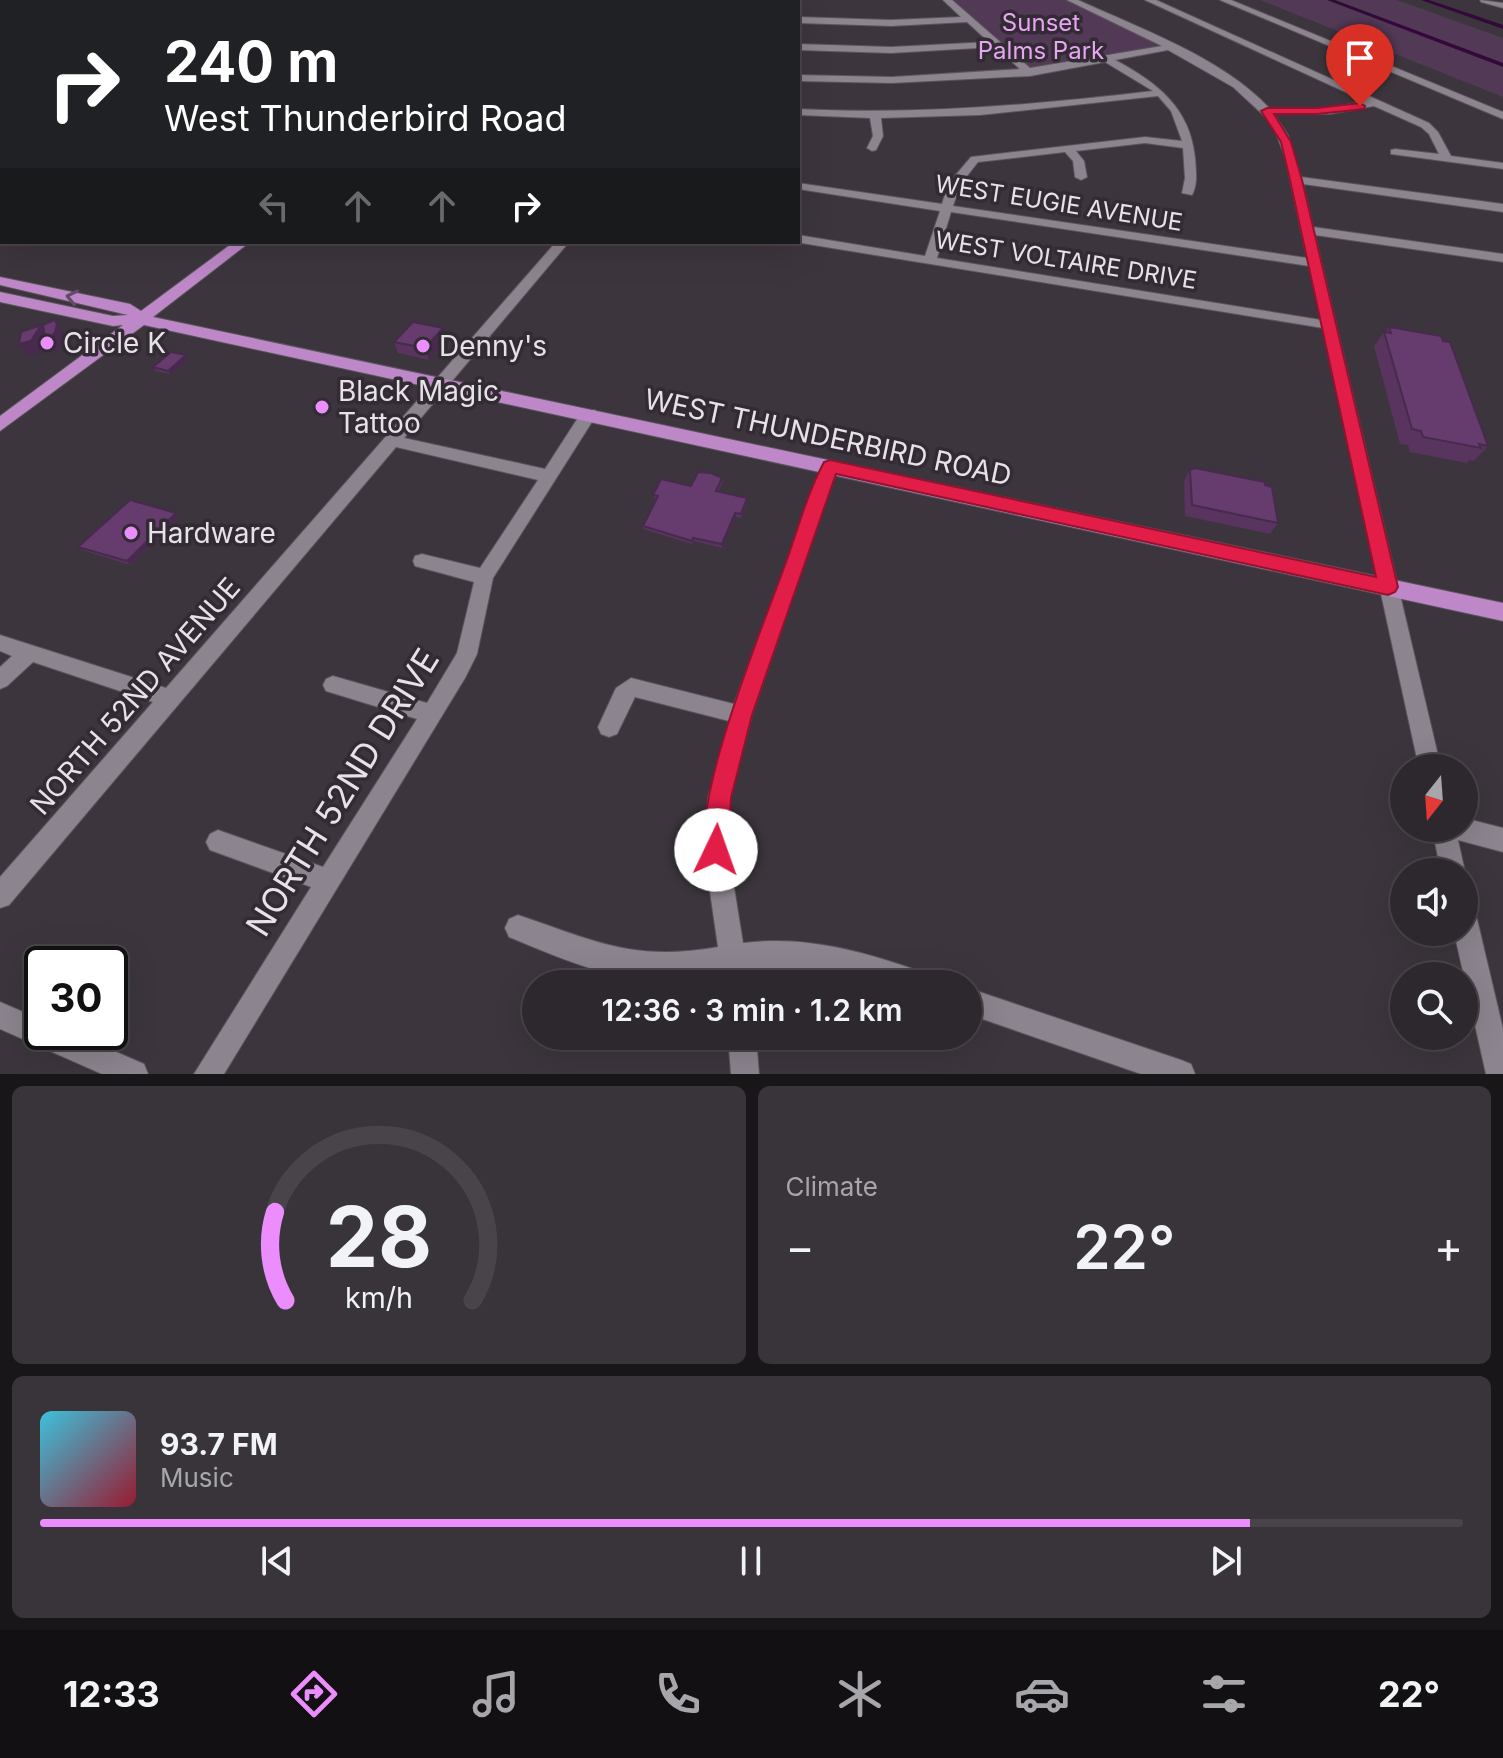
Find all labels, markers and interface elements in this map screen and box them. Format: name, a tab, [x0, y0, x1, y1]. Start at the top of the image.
park label: Sunset Palms Park	[978, 8, 1104, 65]
pin	[1326, 24, 1394, 106]
text: 240 m	[164, 28, 338, 96]
icon: right	[32, 32, 136, 136]
icon: arrive	[1338, 36, 1382, 80]
text: West Thunderbird Road	[164, 96, 567, 140]
street label: WEST EUGIE AVENUE	[933, 169, 1185, 237]
icon: left	[252, 184, 296, 228]
icon: ahead	[336, 184, 380, 228]
icon: ahead	[420, 184, 464, 228]
icon: right	[504, 184, 548, 228]
street label: WEST VOLTAIRE DRIVE	[933, 225, 1199, 295]
one-way arrow	[66, 289, 79, 306]
place label: Circle K	[63, 326, 166, 360]
place label: Denny's	[439, 329, 547, 363]
marker: Circle K	[38, 334, 56, 352]
marker: Denny's	[414, 337, 432, 355]
place label: Black Magic Tattoo	[338, 374, 499, 440]
street label: WEST THUNDERBIRD ROAD	[641, 381, 1015, 493]
marker: Black Magic Tattoo	[313, 398, 331, 416]
place label: Hardware	[147, 516, 276, 550]
marker: Hardware	[122, 524, 140, 542]
street label: NORTH 52ND AVENUE	[23, 571, 247, 821]
street label: NORTH 52ND DRIVE	[237, 641, 447, 943]
north arrow	[1390, 754, 1478, 842]
map controls	[1390, 754, 1478, 1050]
position arrow	[674, 808, 758, 892]
button: sound	[1390, 858, 1478, 946]
speed limit sign: 30	[24, 946, 128, 1050]
button: search	[1390, 962, 1478, 1050]
text: 12:36 · 3 min · 1.2 km	[601, 992, 903, 1028]
text: Climate	[786, 1171, 878, 1202]
text: 28	[325, 1186, 432, 1287]
text: 22°	[1073, 1211, 1175, 1283]
text: −	[786, 1220, 815, 1274]
text: +	[1434, 1220, 1463, 1274]
text: km/h	[345, 1280, 413, 1315]
text: 93.7 FM	[160, 1426, 278, 1462]
text: Music	[160, 1462, 234, 1493]
icon: previous	[255, 1539, 299, 1583]
icon: pause	[729, 1539, 773, 1583]
icon: next	[1204, 1539, 1248, 1583]
icon: directions	[286, 1666, 342, 1722]
icon: music	[468, 1666, 524, 1722]
icon: phone	[650, 1666, 706, 1722]
icon: climate	[832, 1666, 888, 1722]
icon: car	[1014, 1666, 1070, 1722]
icon: filters	[1196, 1666, 1252, 1722]
text: 12:33	[63, 1672, 160, 1716]
text: 22°	[1378, 1672, 1440, 1716]

